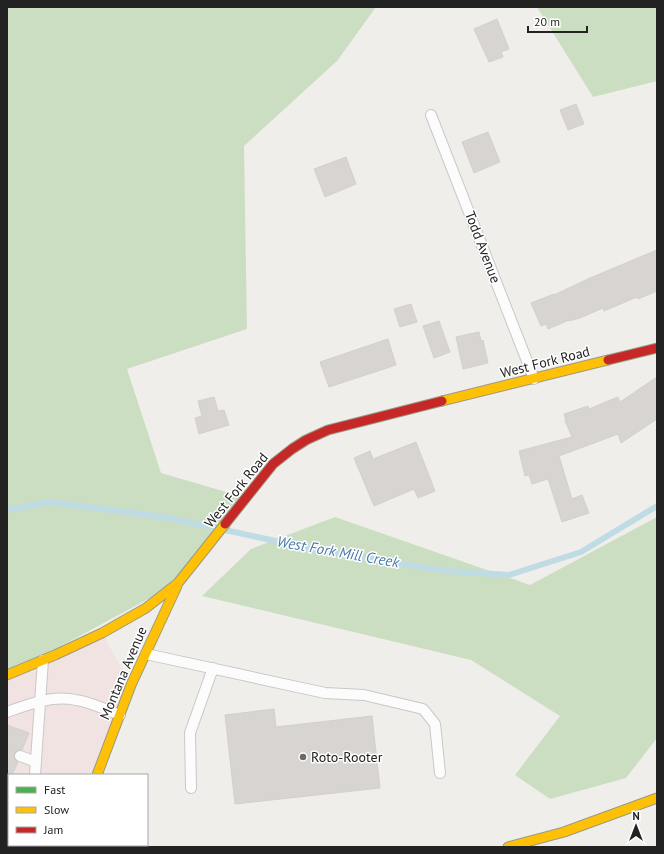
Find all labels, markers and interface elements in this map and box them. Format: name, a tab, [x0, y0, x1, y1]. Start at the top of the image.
scale bar	[528, 8, 587, 34]
text: 20 m	[534, 14, 560, 29]
street label: Todd Avenue	[461, 209, 505, 285]
street label: West Fork Road	[498, 342, 592, 382]
street label: West Fork Road	[200, 449, 272, 531]
water label: West Fork Mill Creek	[276, 531, 402, 572]
street label: Montana Avenue	[95, 624, 151, 722]
place label: Roto-Rooter	[311, 748, 383, 766]
marker: Roto-Rooter	[298, 752, 308, 762]
legend	[8, 774, 148, 846]
text: Fast	[44, 782, 65, 797]
text: Slow	[44, 802, 69, 817]
north arrow	[616, 806, 656, 846]
text: N	[632, 809, 640, 823]
text: Jam	[43, 822, 63, 837]

